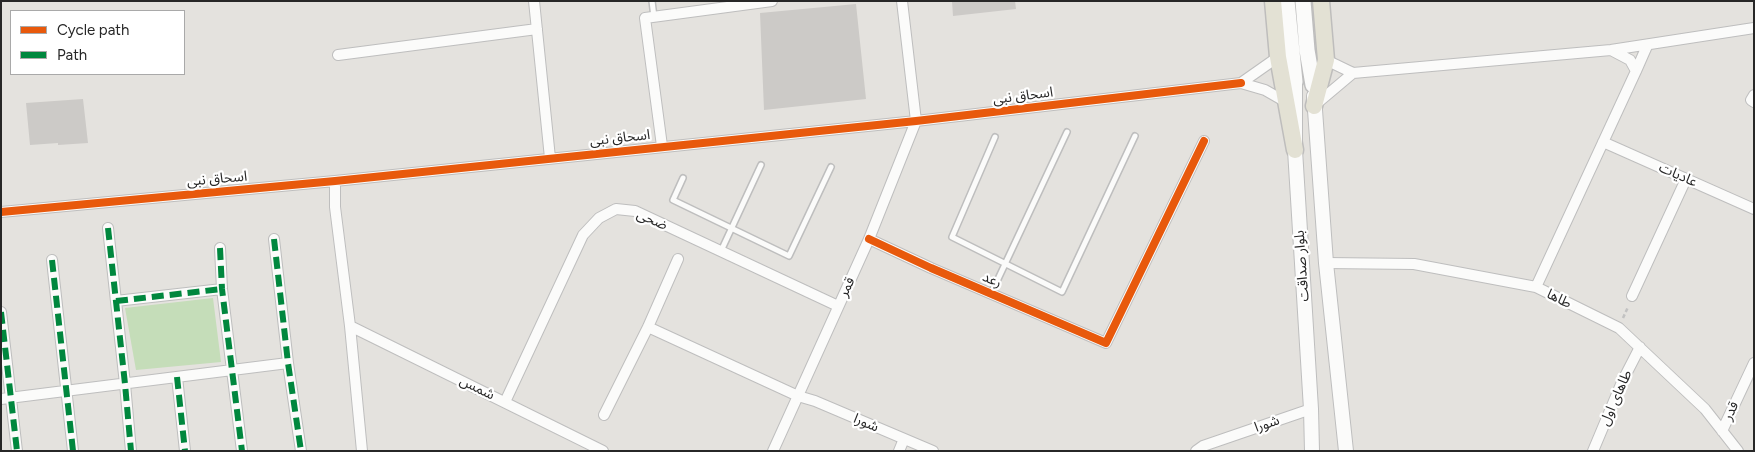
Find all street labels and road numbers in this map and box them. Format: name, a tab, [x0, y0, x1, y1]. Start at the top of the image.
street label: اسحاق نبی	[992, 84, 1054, 108]
street label: اسحاق نبی	[589, 126, 651, 150]
street label: عادیات	[1656, 159, 1700, 191]
street label: اسحاق نبی	[186, 168, 248, 190]
street label: ضحی	[634, 206, 670, 234]
street label: بلوار صداقت	[1291, 230, 1313, 302]
street label: رعد	[980, 269, 1004, 291]
street label: قمر	[835, 274, 859, 300]
street label: طاها	[1544, 286, 1574, 312]
street label: طاهای اول	[1596, 368, 1636, 428]
street label: شمس	[457, 372, 497, 404]
street label: قدر	[1719, 399, 1743, 423]
street label: شورا	[851, 410, 881, 436]
street label: شورا	[1252, 412, 1282, 436]

